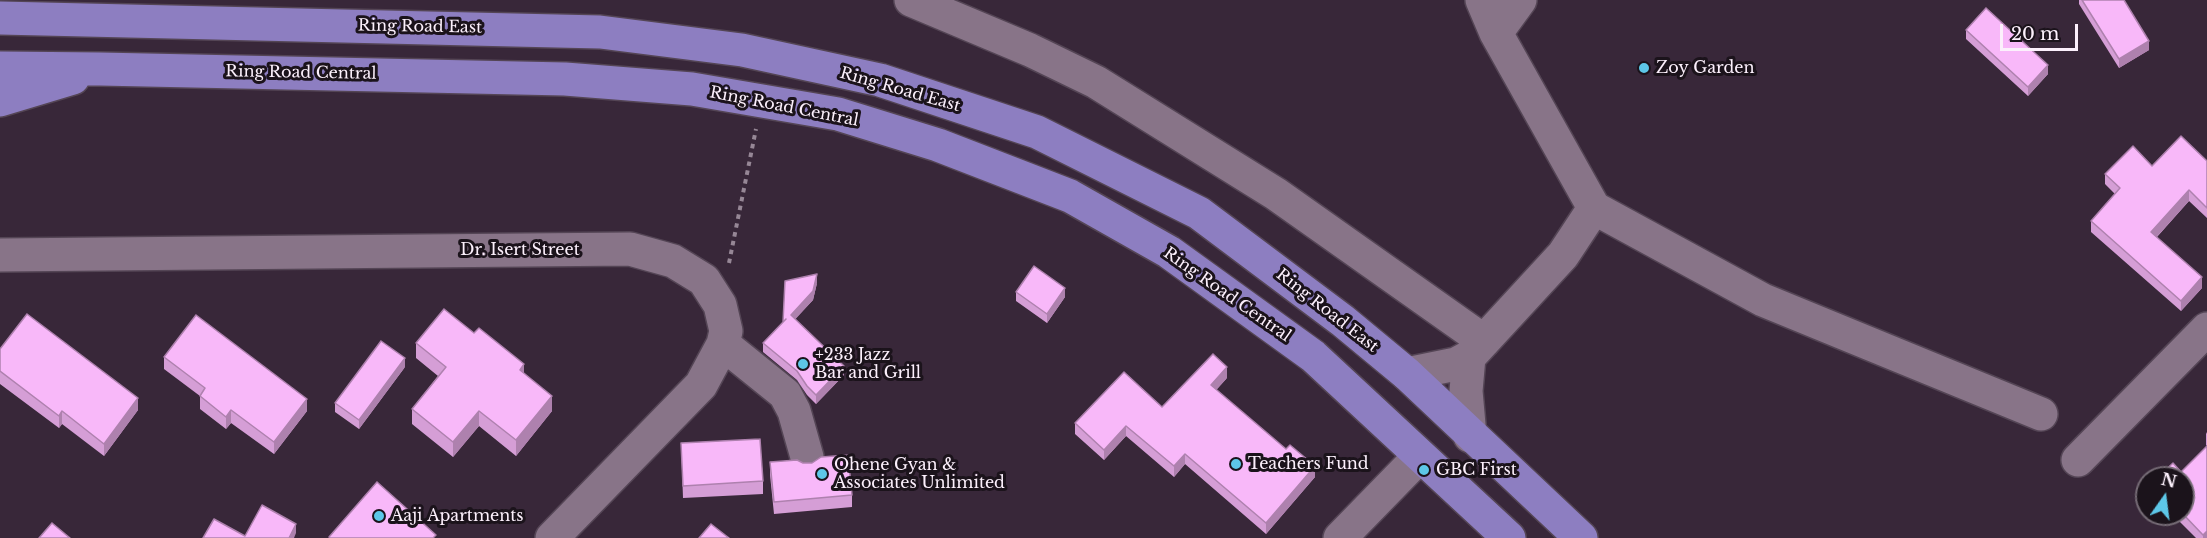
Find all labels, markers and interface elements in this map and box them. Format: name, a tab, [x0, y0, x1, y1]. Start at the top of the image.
scale bar	[2003, 12, 2081, 50]
street label: Ring Road East	[358, 16, 482, 38]
text: 20 m	[2011, 23, 2059, 45]
place label: Zoy Garden	[1656, 58, 1755, 78]
marker: Zoy Garden	[1637, 61, 1651, 75]
street label: Ring Road Central	[225, 62, 377, 84]
street label: Ring Road East	[838, 64, 962, 116]
street label: Ring Road Central	[708, 83, 860, 131]
street label: Dr. Isert Street	[460, 240, 580, 260]
street label: Ring Road Central	[1160, 244, 1294, 346]
street label: Ring Road East	[1272, 265, 1382, 357]
place label: +233 Jazz Bar and Grill	[815, 345, 921, 383]
marker: +233 Jazz Bar and Grill	[796, 357, 810, 371]
place label: Teachers Fund	[1248, 454, 1369, 474]
place label: Ohene Gyan & Associates Unlimited	[834, 455, 1005, 493]
marker: Teachers Fund	[1229, 457, 1243, 471]
place label: GBC First	[1436, 460, 1517, 480]
marker: GBC First	[1417, 463, 1431, 477]
north arrow	[2135, 466, 2195, 526]
marker: Ohene Gyan & Associates Unlimited	[815, 467, 829, 481]
text: N	[2159, 469, 2179, 492]
place label: Aaji Apartments	[391, 506, 524, 526]
marker: Aaji Apartments	[372, 509, 386, 523]

